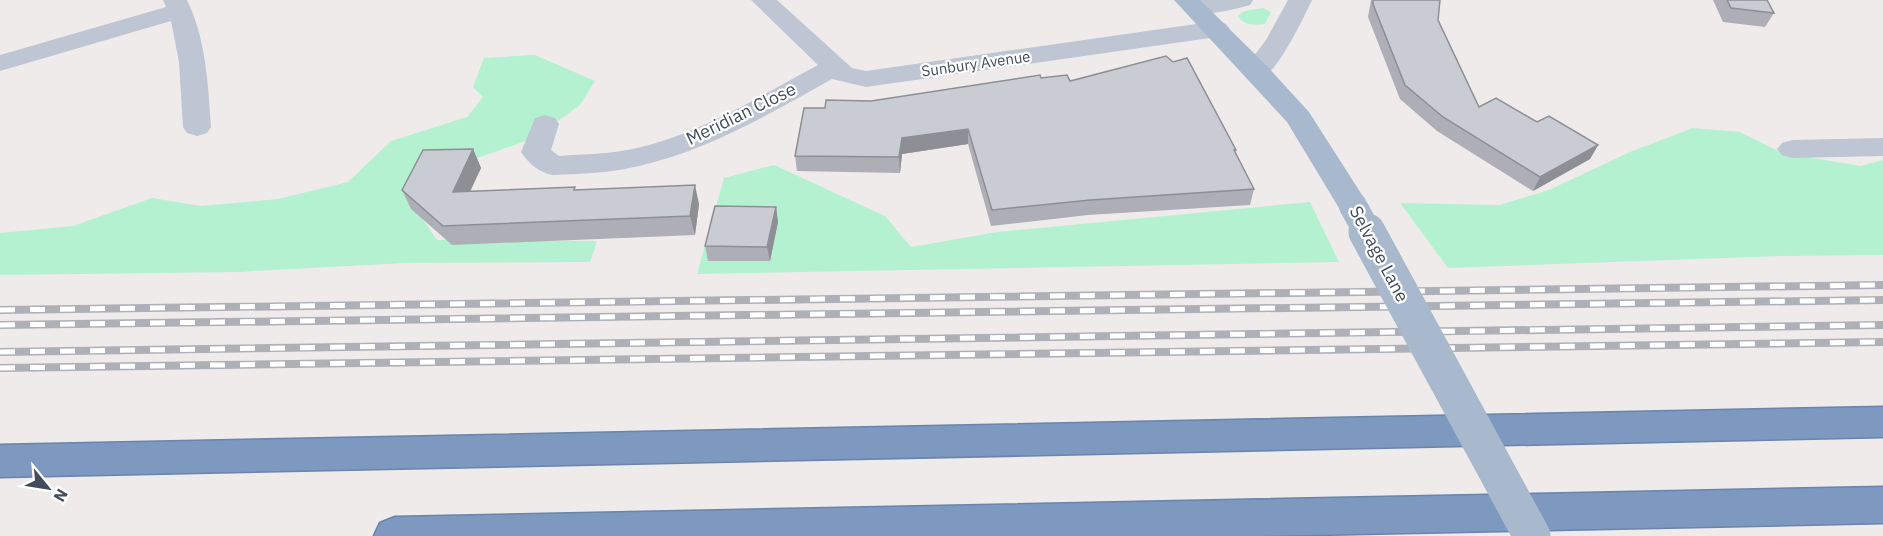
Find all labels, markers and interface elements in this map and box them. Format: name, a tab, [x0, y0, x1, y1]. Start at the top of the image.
street label: Sunbury Avenue	[920, 46, 1032, 81]
street label: Meridian Close	[682, 77, 800, 150]
street label: Selvage Lane	[1344, 202, 1414, 306]
north arrow	[18, 458, 78, 518]
text: N	[49, 485, 73, 506]

